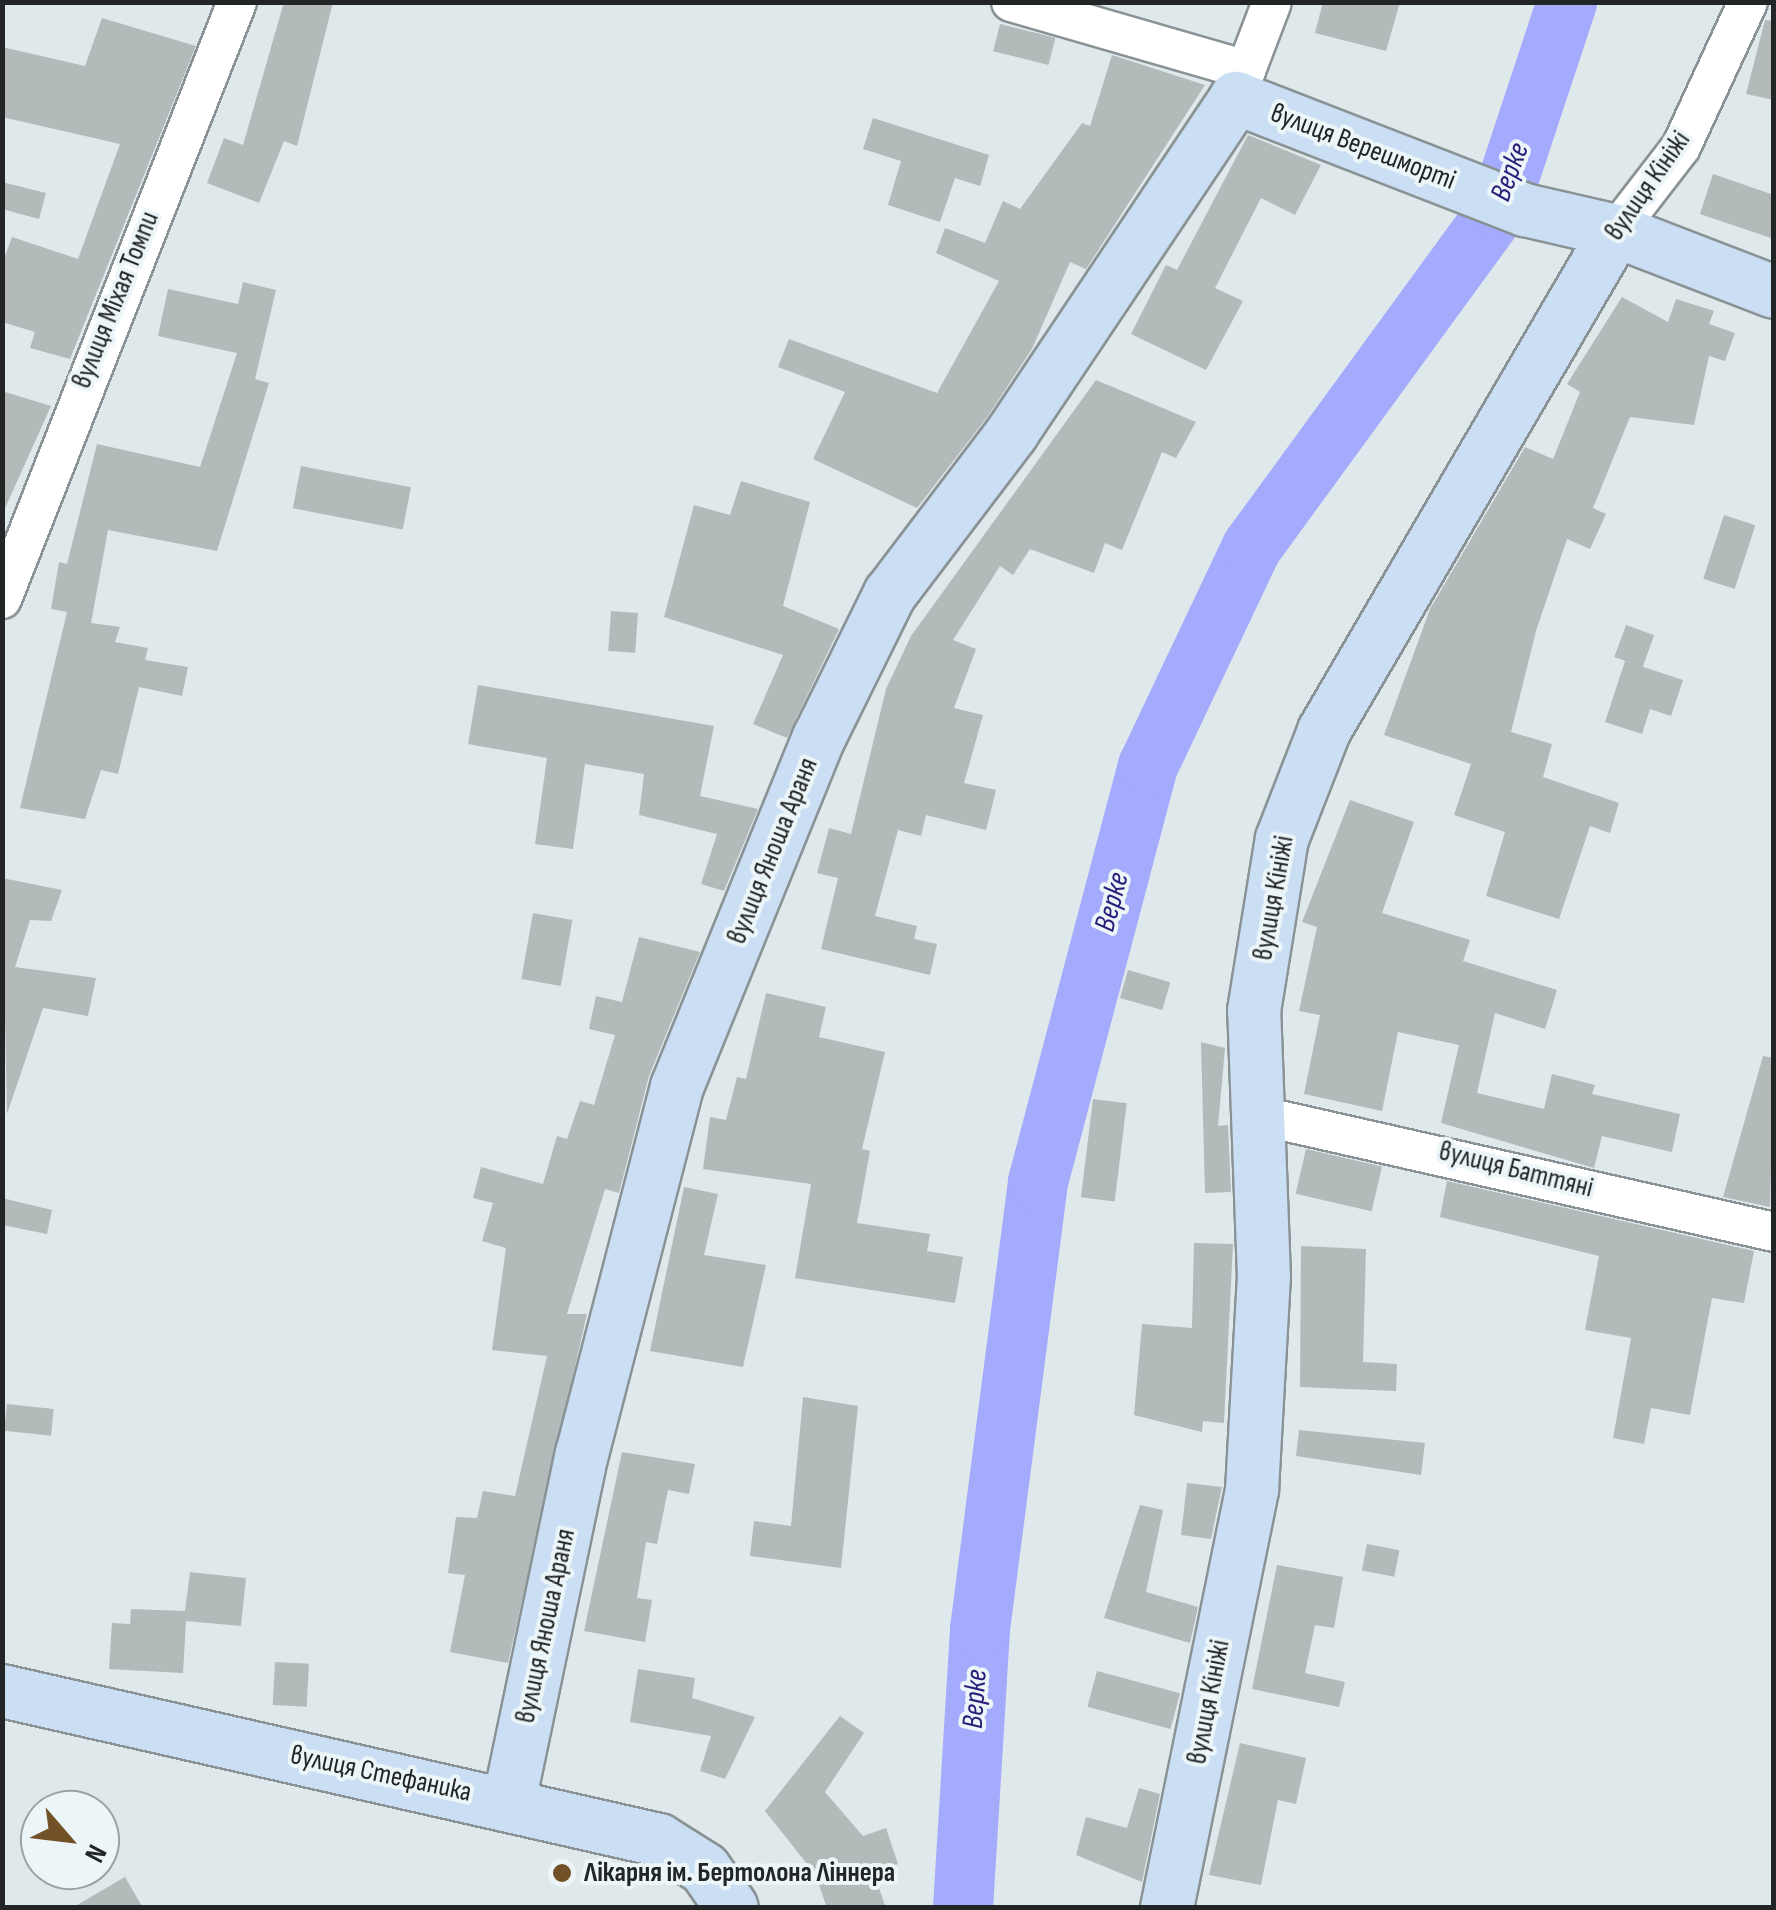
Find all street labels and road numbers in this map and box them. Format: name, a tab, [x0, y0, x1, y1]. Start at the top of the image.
street label: вулиця Верешморті	[1266, 96, 1460, 198]
street label: вулиця Кініжі	[1598, 125, 1698, 247]
street label: вулиця Міхая Томпи	[65, 207, 167, 393]
street label: вулиця Яноша Араня	[720, 753, 826, 949]
street label: вулиця Кініжі	[1247, 833, 1301, 963]
street label: вулиця Баттяні	[1435, 1135, 1597, 1205]
street label: вулиця Яноша Араня	[509, 1526, 583, 1726]
street label: вулиця Кініжі	[1180, 1637, 1238, 1767]
street label: вулиця Стефаника	[287, 1738, 475, 1810]

